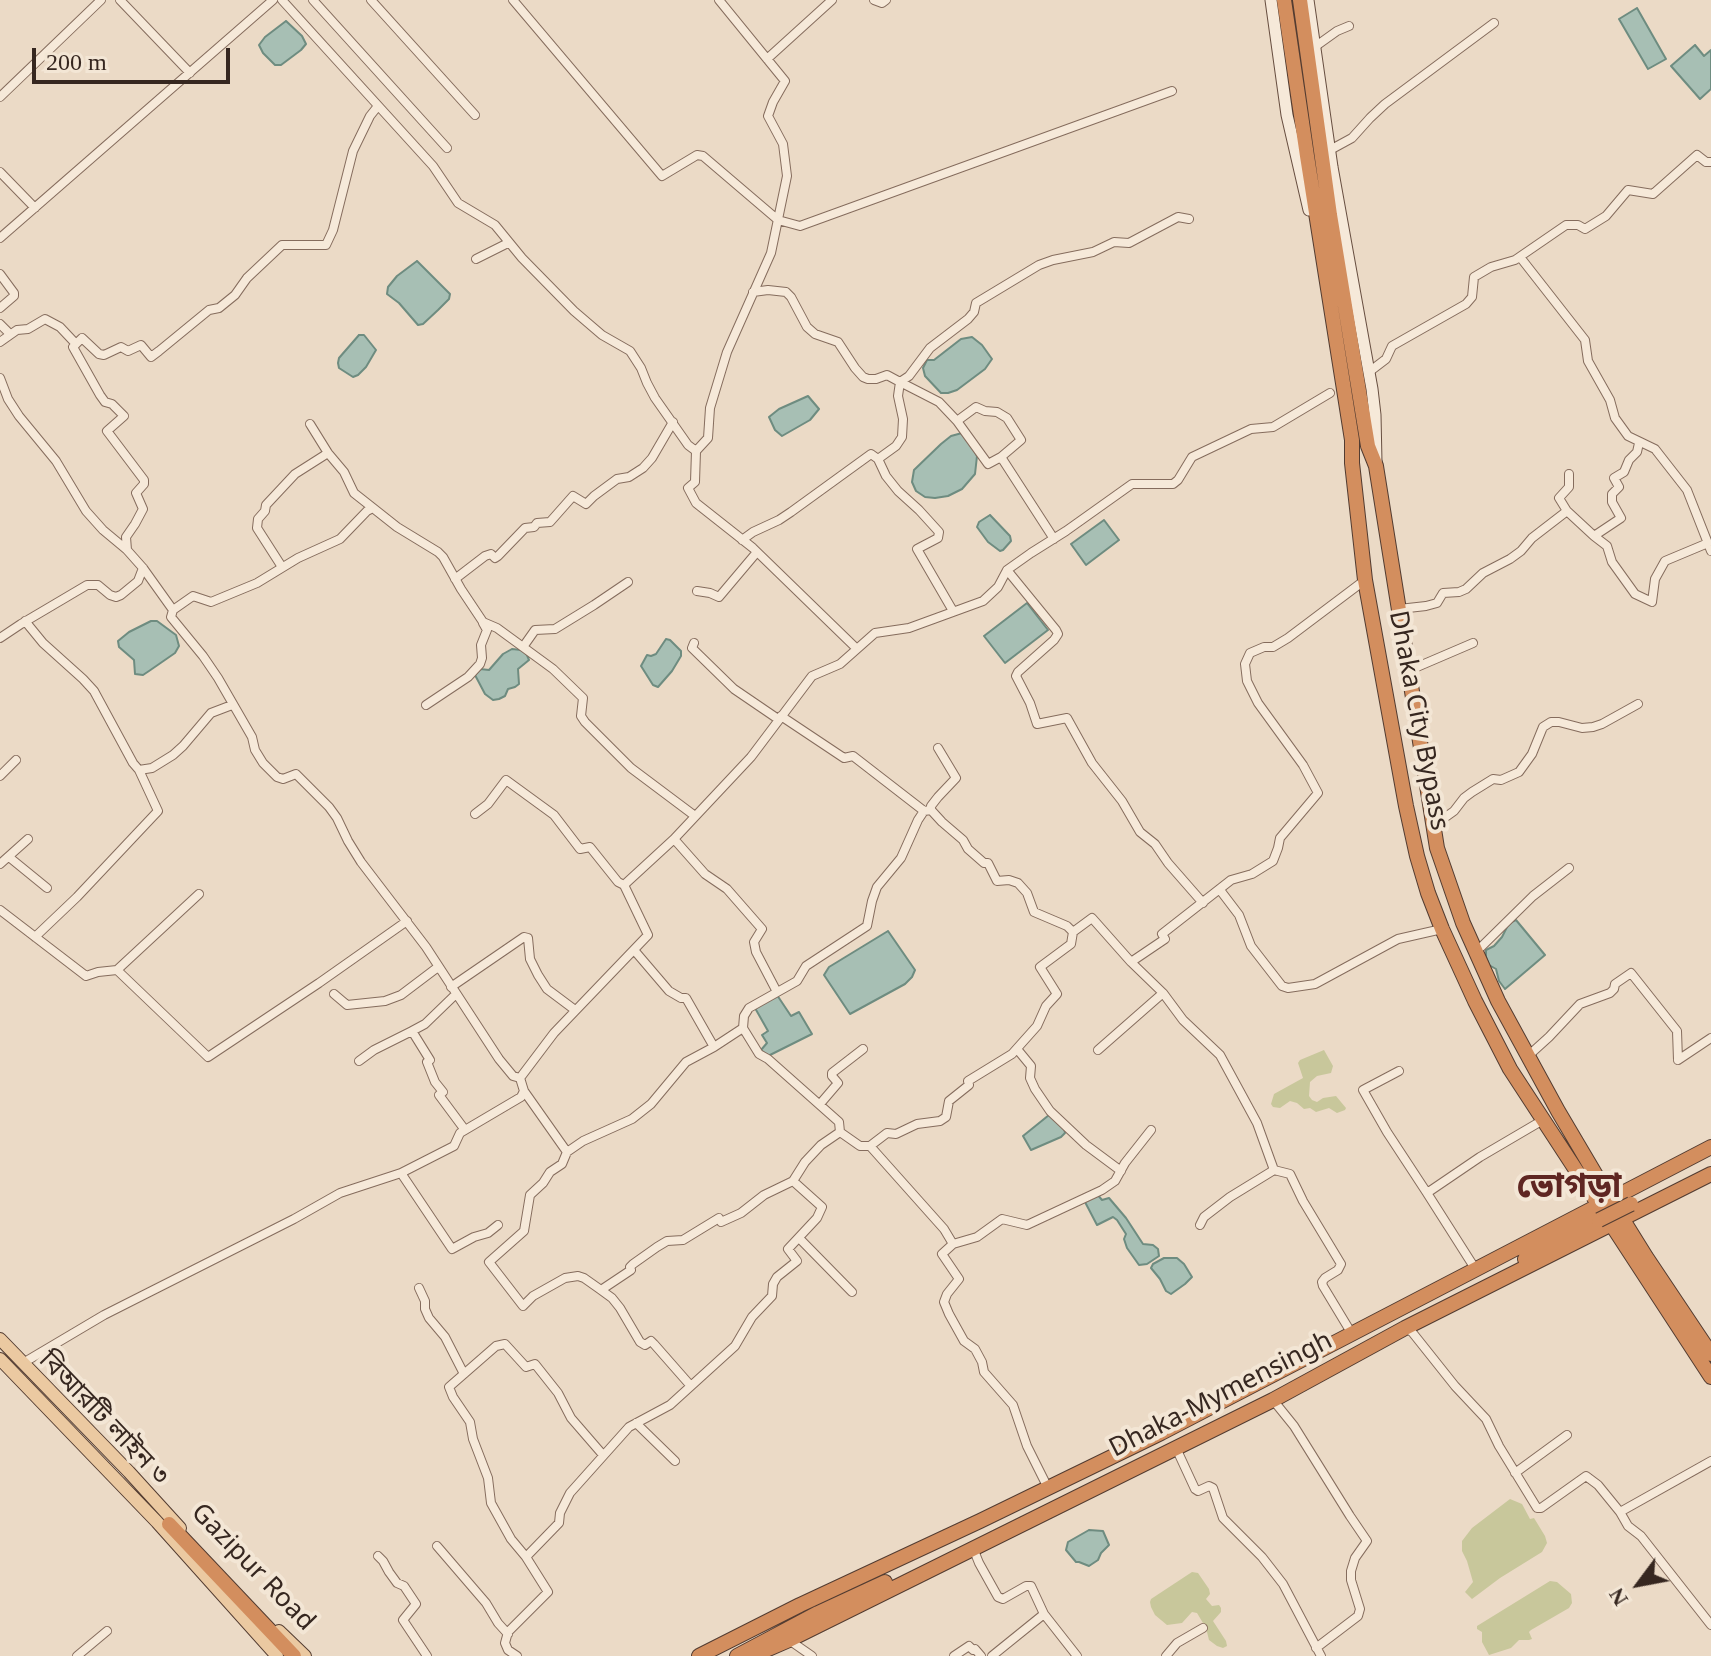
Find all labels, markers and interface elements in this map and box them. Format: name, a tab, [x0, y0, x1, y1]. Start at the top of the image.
scale bar	[36, 32, 234, 82]
text: 200 m	[46, 49, 107, 75]
street label: Dhaka City Bypass	[1379, 609, 1453, 833]
district label: ভোগড়া	[1517, 1170, 1621, 1210]
street label: Dhaka-Mymensingh	[1105, 1327, 1339, 1467]
street label: বিআরটি লাইন ৩	[30, 1347, 174, 1493]
street label: Gazipur Road	[183, 1499, 319, 1639]
north arrow	[1599, 1544, 1679, 1624]
text: N	[1603, 1584, 1633, 1610]

